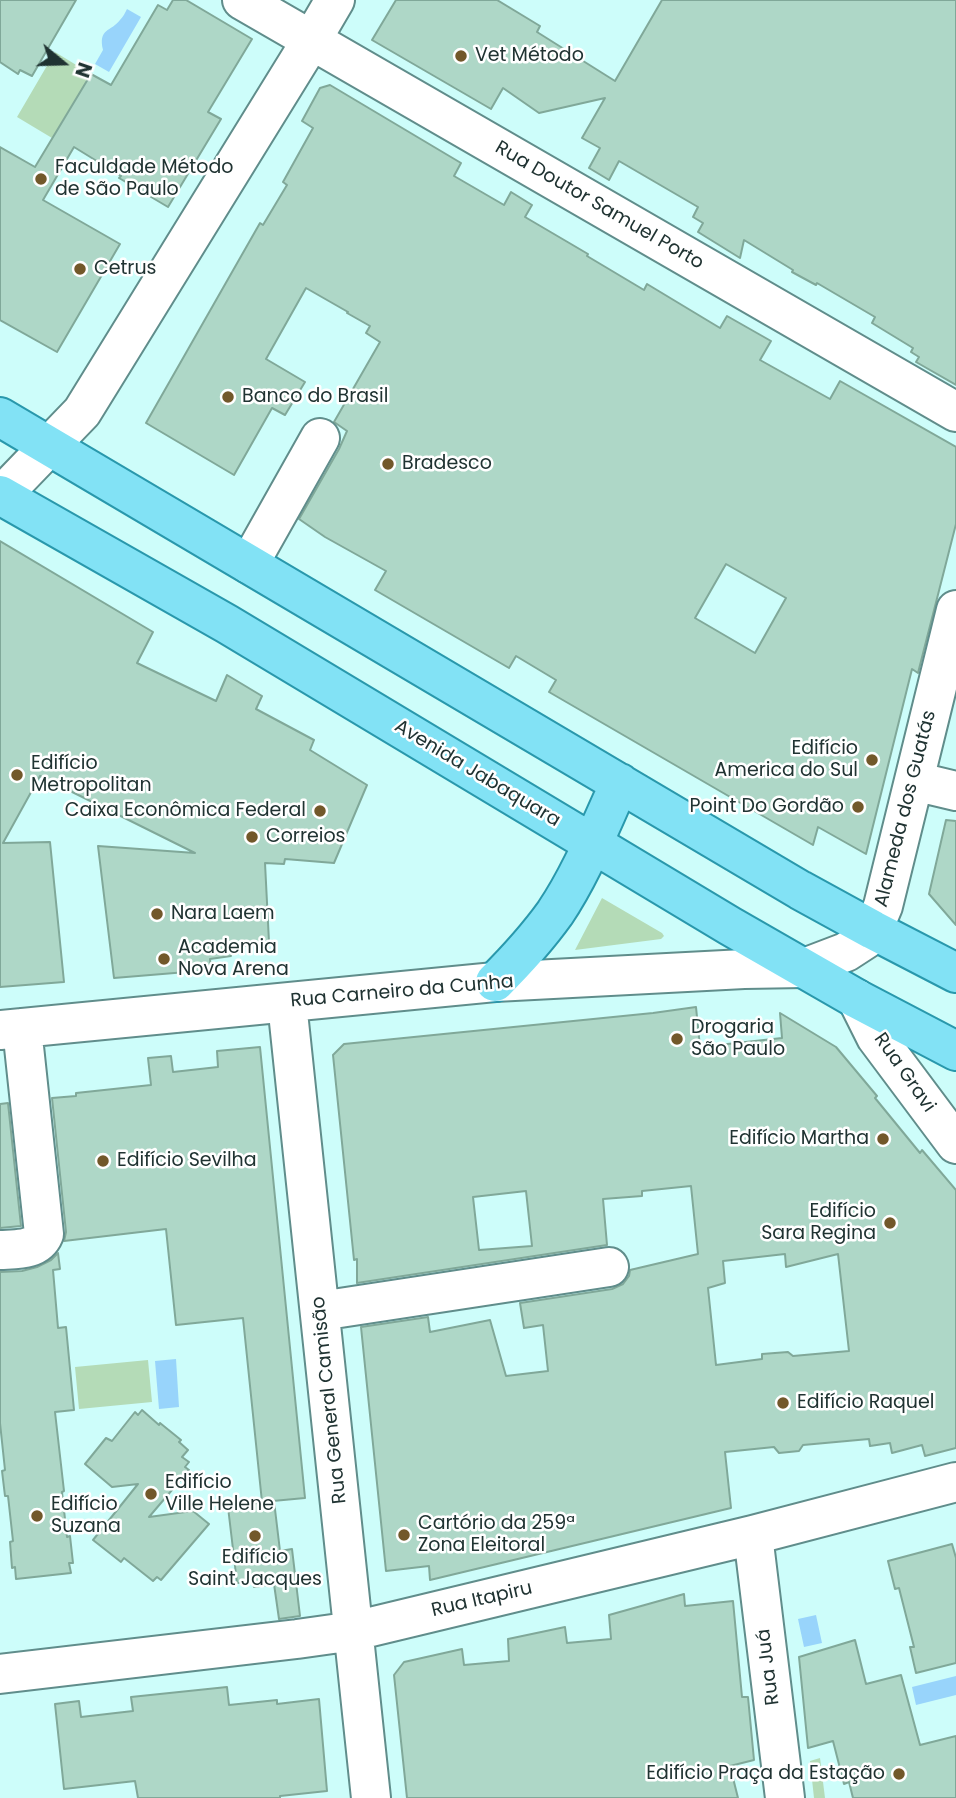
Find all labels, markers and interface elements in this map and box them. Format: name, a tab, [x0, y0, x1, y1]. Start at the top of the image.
north arrow	[28, 28, 98, 98]
place label: Vet Método	[475, 45, 584, 67]
marker: Vet Método	[453, 48, 469, 64]
text: N	[68, 59, 98, 81]
street label: Rua Doutor Samuel Porto	[491, 137, 707, 275]
place label: Faculdade Método de São Paulo	[55, 157, 233, 201]
marker: Faculdade Método de São Paulo	[33, 171, 49, 187]
place label: Cetrus	[94, 258, 157, 280]
marker: Cetrus	[72, 261, 88, 277]
place label: Banco do Brasil	[242, 386, 388, 408]
marker: Banco do Brasil	[220, 389, 236, 405]
place label: Bradesco	[402, 453, 492, 475]
marker: Bradesco	[380, 456, 396, 472]
street label: Alameda dos Guatás	[871, 708, 941, 910]
street label: Avenida Jabaquara	[390, 716, 564, 832]
place label: Edifício America do Sul	[715, 738, 858, 782]
marker: Edifício America do Sul	[864, 752, 880, 768]
place label: Edifício Metropolitan	[31, 753, 152, 797]
marker: Edifício Metropolitan	[9, 767, 25, 783]
place label: Point Do Gordão	[689, 796, 844, 818]
marker: Point Do Gordão	[850, 799, 866, 815]
place label: Caixa Econômica Federal	[65, 800, 306, 822]
marker: Caixa Econômica Federal	[312, 803, 328, 819]
place label: Correios	[266, 826, 346, 848]
marker: Correios	[244, 829, 260, 845]
place label: Nara Laem	[171, 903, 275, 925]
marker: Nara Laem	[149, 906, 165, 922]
place label: Academia Nova Arena	[178, 937, 289, 981]
marker: Academia Nova Arena	[156, 951, 172, 967]
street label: Rua Carneiro da Cunha	[289, 971, 515, 1013]
place label: Drogaria São Paulo	[691, 1017, 785, 1061]
street label: Rua Gravi	[868, 1029, 940, 1117]
marker: Drogaria São Paulo	[669, 1031, 685, 1047]
place label: Edifício Martha	[729, 1128, 869, 1150]
marker: Edifício Martha	[875, 1131, 891, 1147]
place label: Edifício Sevilha	[117, 1150, 257, 1172]
marker: Edifício Sevilha	[95, 1153, 111, 1169]
place label: Edifício Sara Regina	[761, 1201, 876, 1245]
marker: Edifício Sara Regina	[882, 1215, 898, 1231]
street label: Rua General Camisão	[308, 1295, 352, 1505]
place label: Edifício Raquel	[797, 1392, 934, 1414]
marker: Edifício Raquel	[775, 1395, 791, 1411]
place label: Edifício Ville Helene	[165, 1472, 274, 1516]
marker: Edifício Ville Helene	[143, 1486, 159, 1502]
place label: Edifício Suzana	[51, 1494, 121, 1538]
marker: Edifício Suzana	[29, 1508, 45, 1524]
place label: Cartório da 259ª Zona Eleitoral	[418, 1513, 575, 1557]
marker: Cartório da 259ª Zona Eleitoral	[396, 1527, 412, 1543]
marker: Edifício Saint Jacques	[247, 1528, 263, 1544]
place label: Edifício Saint Jacques	[188, 1547, 322, 1591]
street label: Rua Itapiru	[429, 1577, 535, 1623]
street label: Rua Juá	[753, 1628, 785, 1706]
place label: Edifício Praça da Estação	[646, 1763, 885, 1785]
marker: Edifício Praça da Estação	[891, 1766, 907, 1782]

